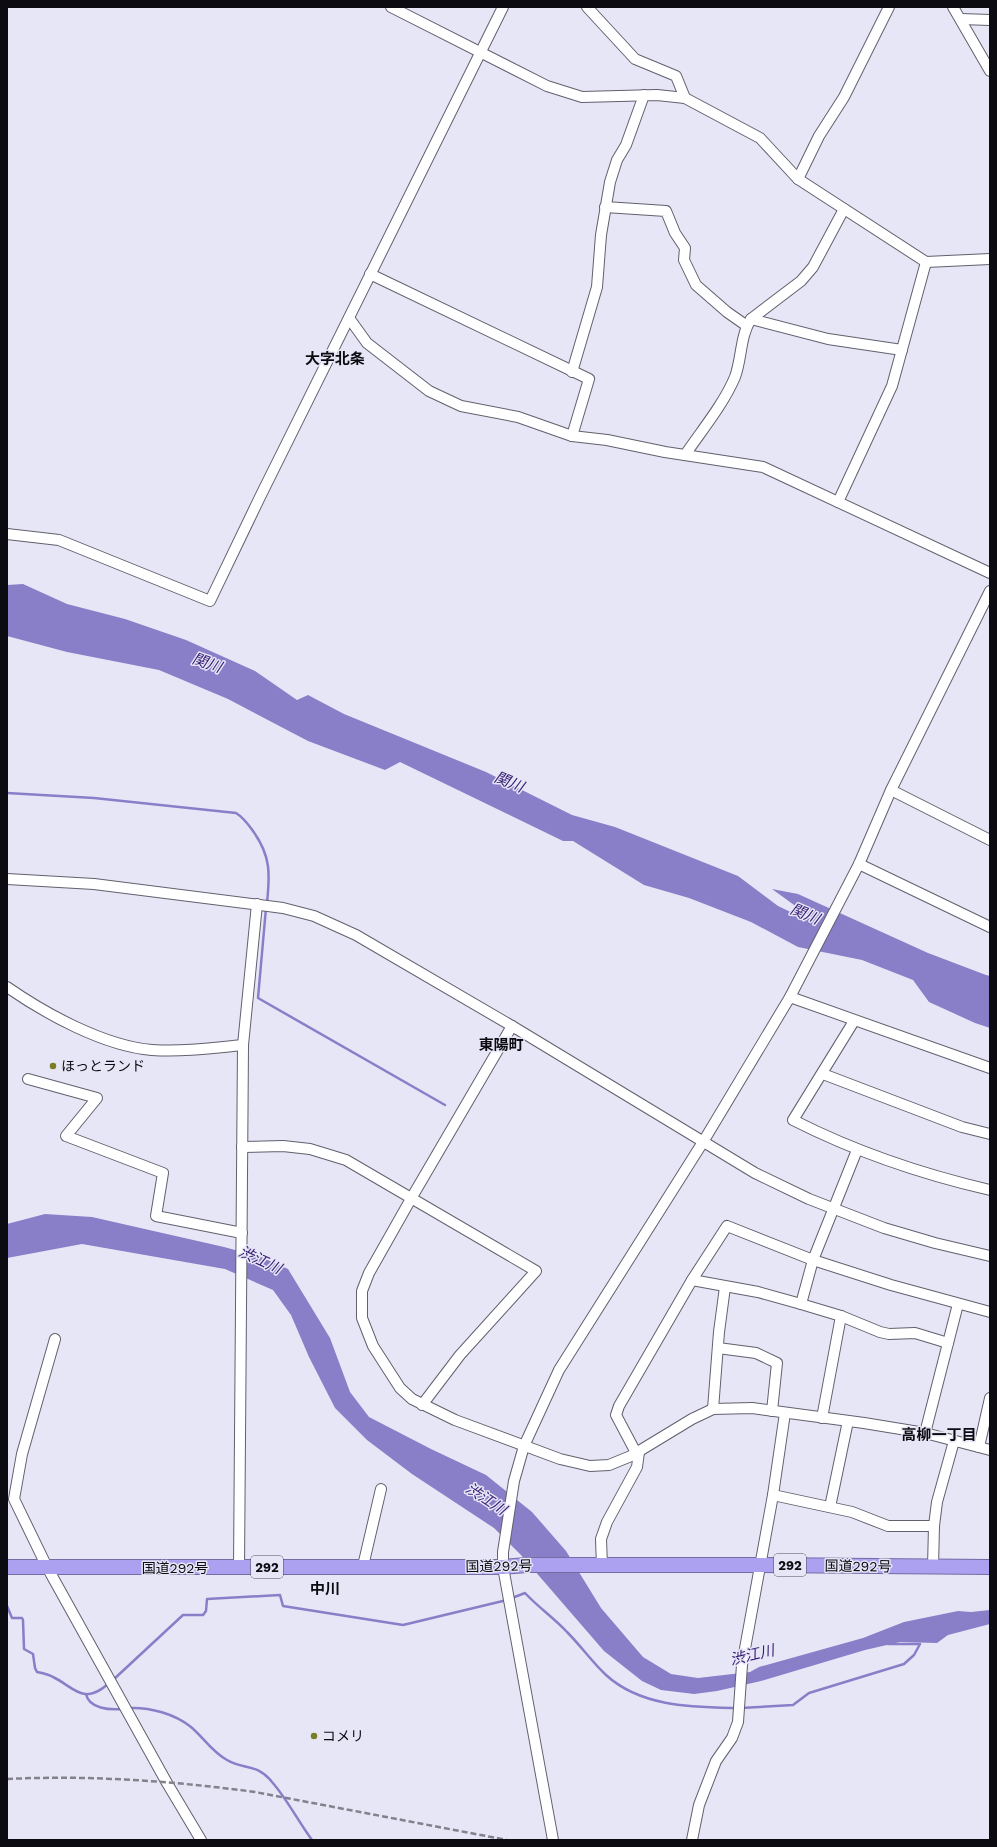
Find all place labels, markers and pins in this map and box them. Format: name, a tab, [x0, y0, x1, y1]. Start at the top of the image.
place label: ほっとランド	[61, 1058, 145, 1074]
marker: ほっとランド	[48, 1061, 58, 1071]
place label: コメリ	[322, 1728, 364, 1744]
marker: コメリ	[309, 1731, 319, 1741]

